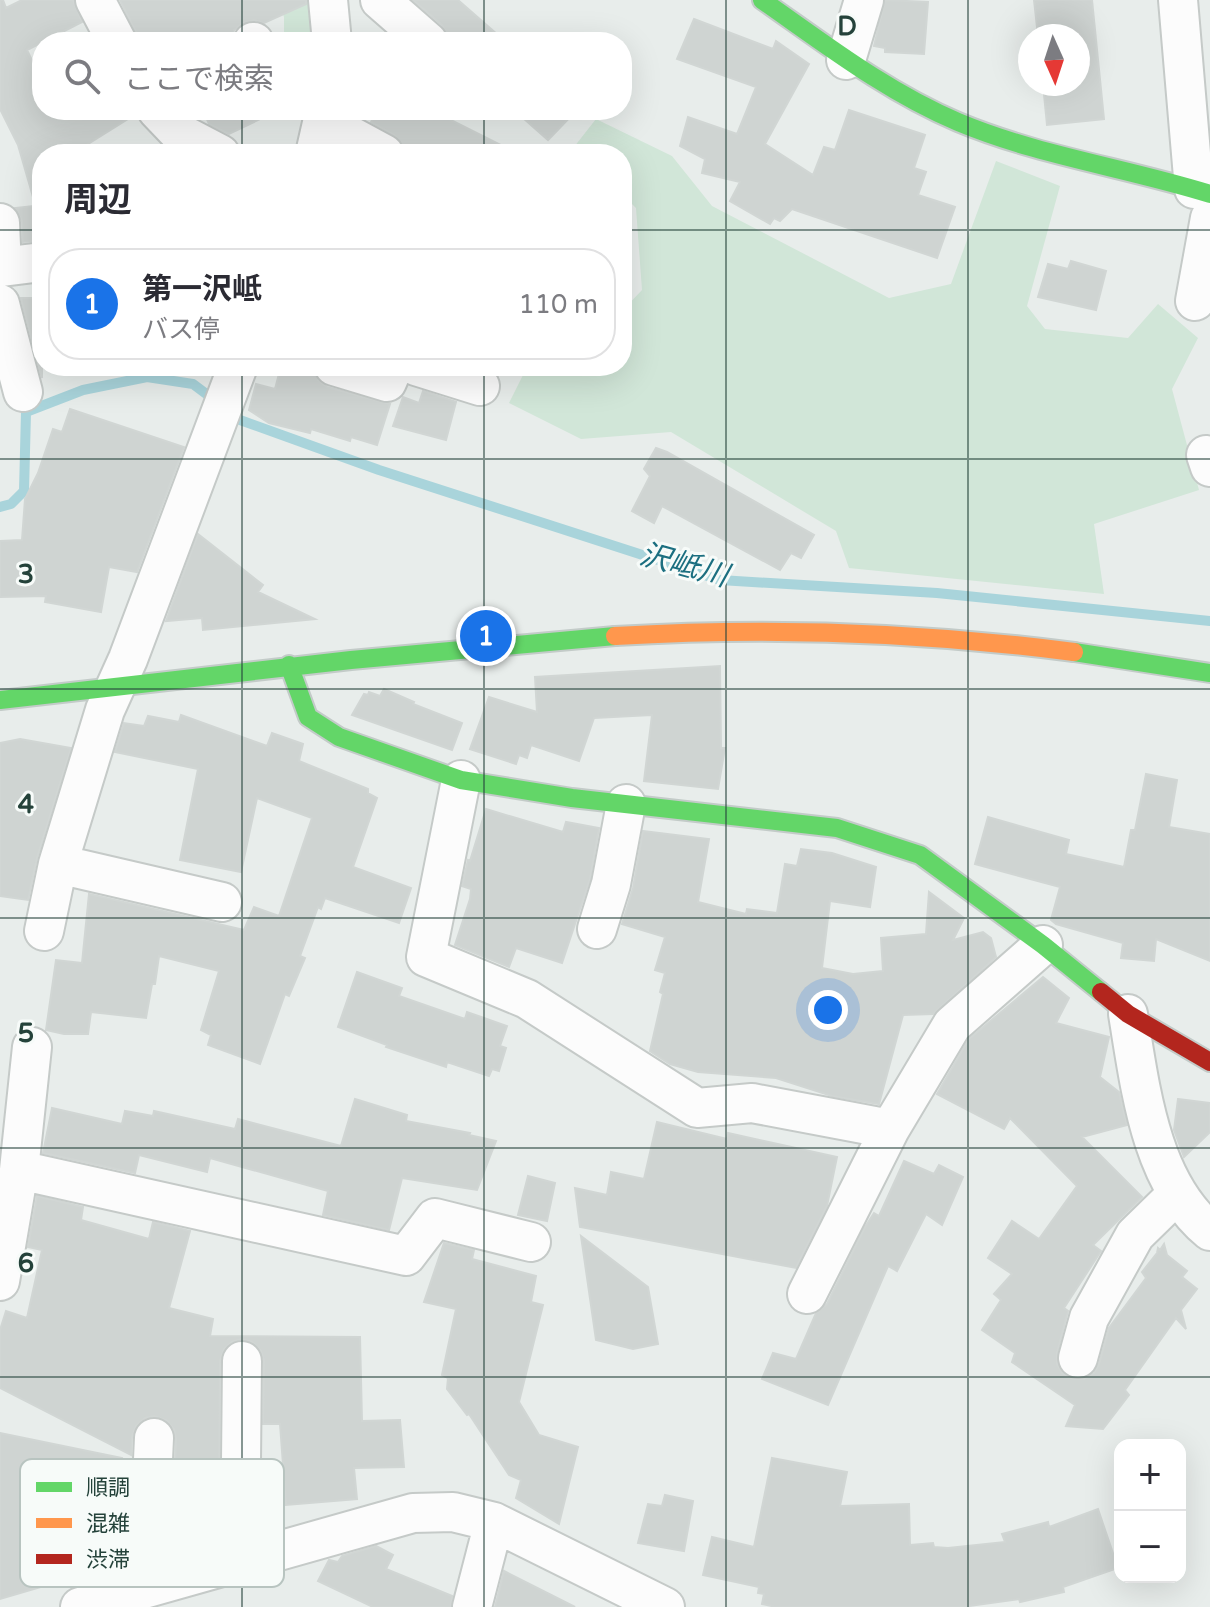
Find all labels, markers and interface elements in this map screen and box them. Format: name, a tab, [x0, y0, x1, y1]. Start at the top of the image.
text: D	[837, 11, 857, 42]
north arrow	[1018, 24, 1090, 96]
search box	[32, 32, 632, 120]
icon: search	[60, 54, 104, 98]
text: ここで検索	[124, 61, 274, 98]
text: 周辺	[64, 180, 132, 221]
text: 第一沢岻	[142, 271, 262, 308]
text: 1	[84, 289, 100, 320]
text: 110 m	[518, 289, 598, 320]
text: バス停	[142, 314, 220, 345]
water label: 沢岻川	[636, 536, 735, 596]
text: 3	[18, 559, 34, 590]
pin: 1	[460, 606, 512, 666]
text: 4	[18, 789, 34, 820]
your location	[808, 990, 848, 1030]
text: 5	[18, 1018, 34, 1049]
text: 6	[18, 1248, 34, 1279]
map controls	[1114, 1439, 1186, 1583]
button: +	[1114, 1439, 1186, 1511]
legend	[20, 1459, 284, 1587]
text: 順調	[86, 1475, 130, 1501]
text: 混雑	[86, 1511, 130, 1537]
button: −	[1114, 1511, 1186, 1583]
text: 渋滞	[86, 1547, 130, 1573]

